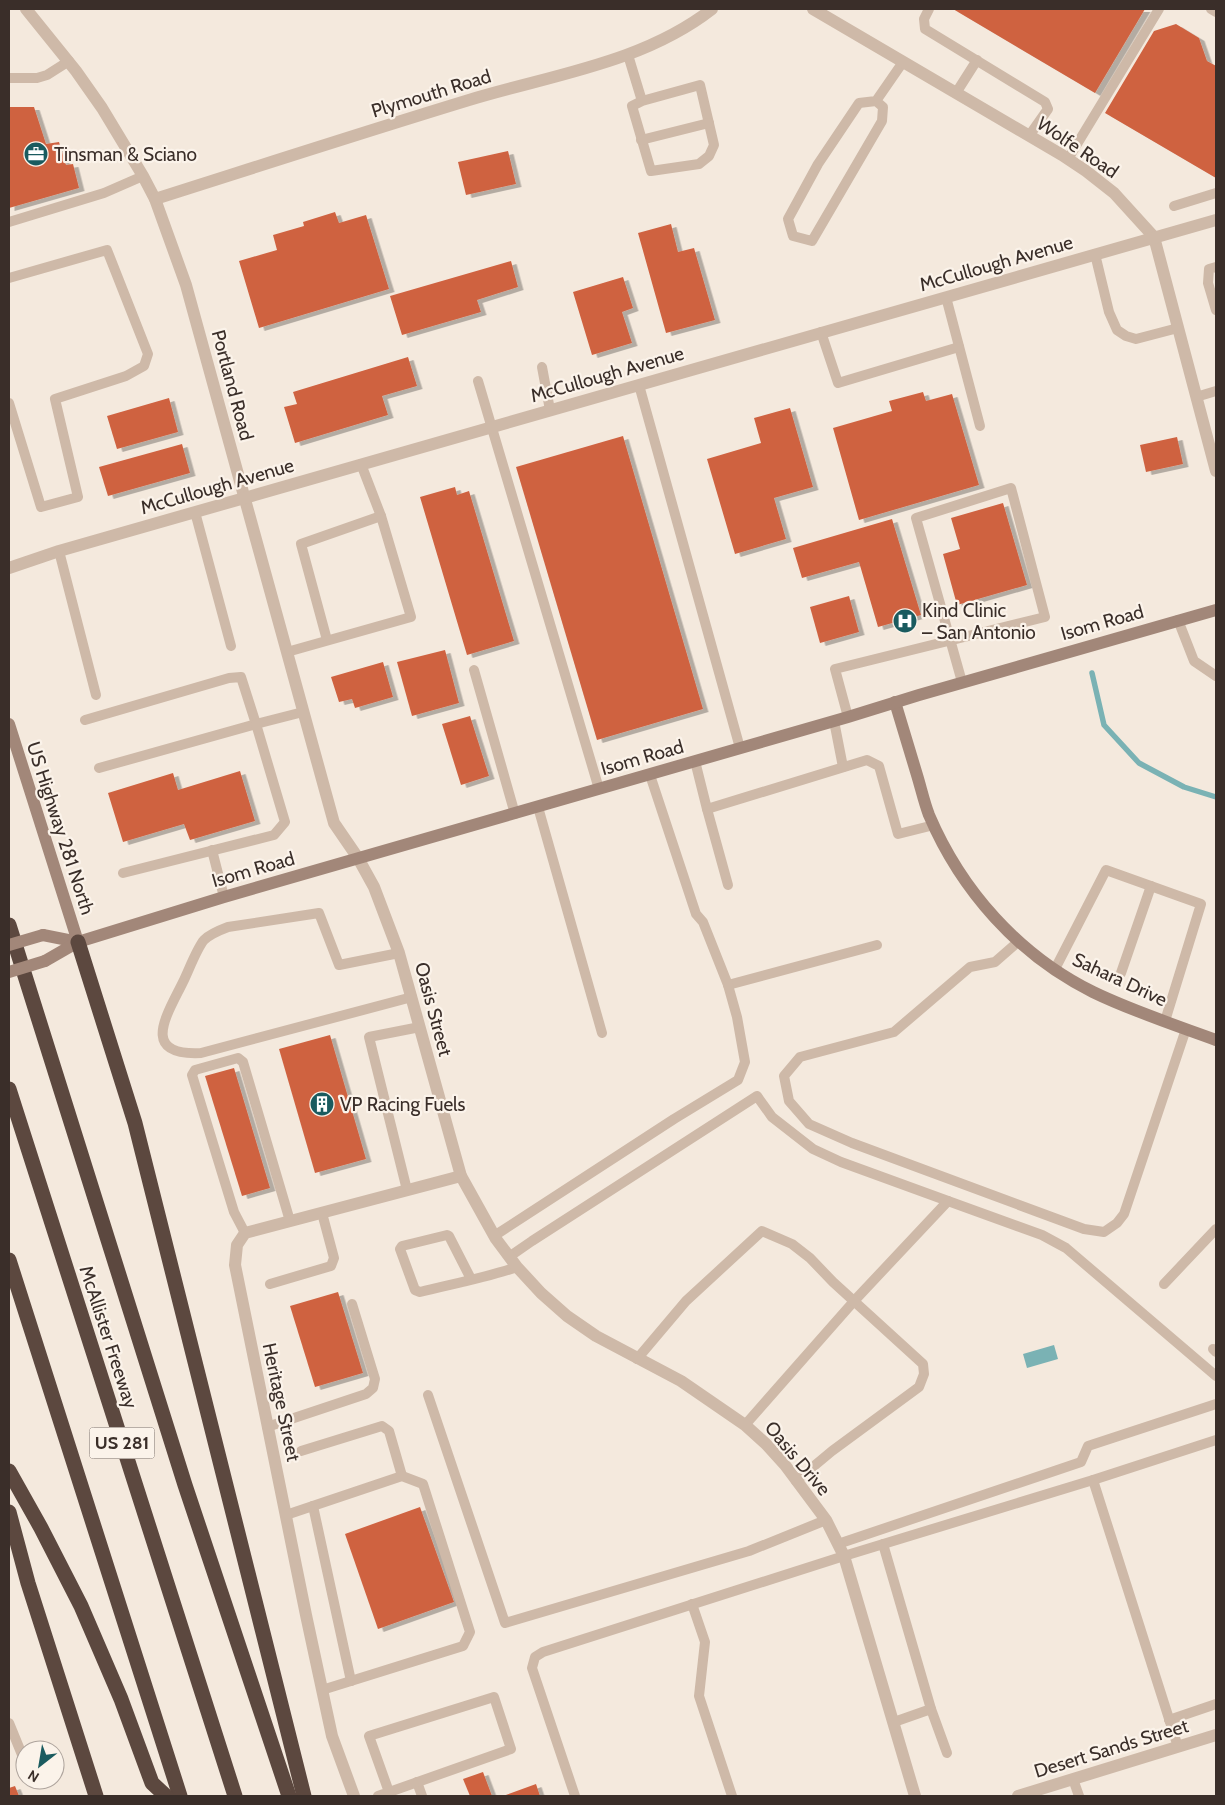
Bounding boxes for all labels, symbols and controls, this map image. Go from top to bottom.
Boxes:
street label: Plymouth Road [369,64,494,123]
street label: Wolfe Road [1033,112,1123,183]
office icon: Tinsman & Sciano [23,141,49,167]
place label: Tinsman & Sciano [54,143,197,166]
street label: McCullough Avenue [917,231,1076,296]
street label: Portland Road [207,327,258,443]
street label: McCullough Avenue [528,342,687,407]
street label: McCullough Avenue [138,454,297,519]
place label: Kind Clinic – San Antonio [922,599,1036,644]
street label: Isom Road [1058,600,1146,645]
hospital icon: Kind Clinic – San Antonio [892,608,918,634]
street label: Isom Road [598,735,686,780]
street label: US Highway 281 North [22,739,99,918]
street label: Isom Road [209,847,297,892]
street label: Sahara Drive [1069,948,1171,1011]
street label: Oasis Street [410,960,457,1059]
building icon: VP Racing Fuels [309,1091,335,1117]
place label: VP Racing Fuels [340,1093,466,1116]
street label: McAllister Freeway [75,1263,143,1412]
street label: Heritage Street [258,1341,305,1464]
street label: Oasis Drive [760,1416,836,1500]
road number: US 281 [90,1428,154,1459]
street label: Desert Sands Street [1031,1714,1192,1783]
north arrow [15,1740,65,1790]
text: N [24,1766,42,1786]

